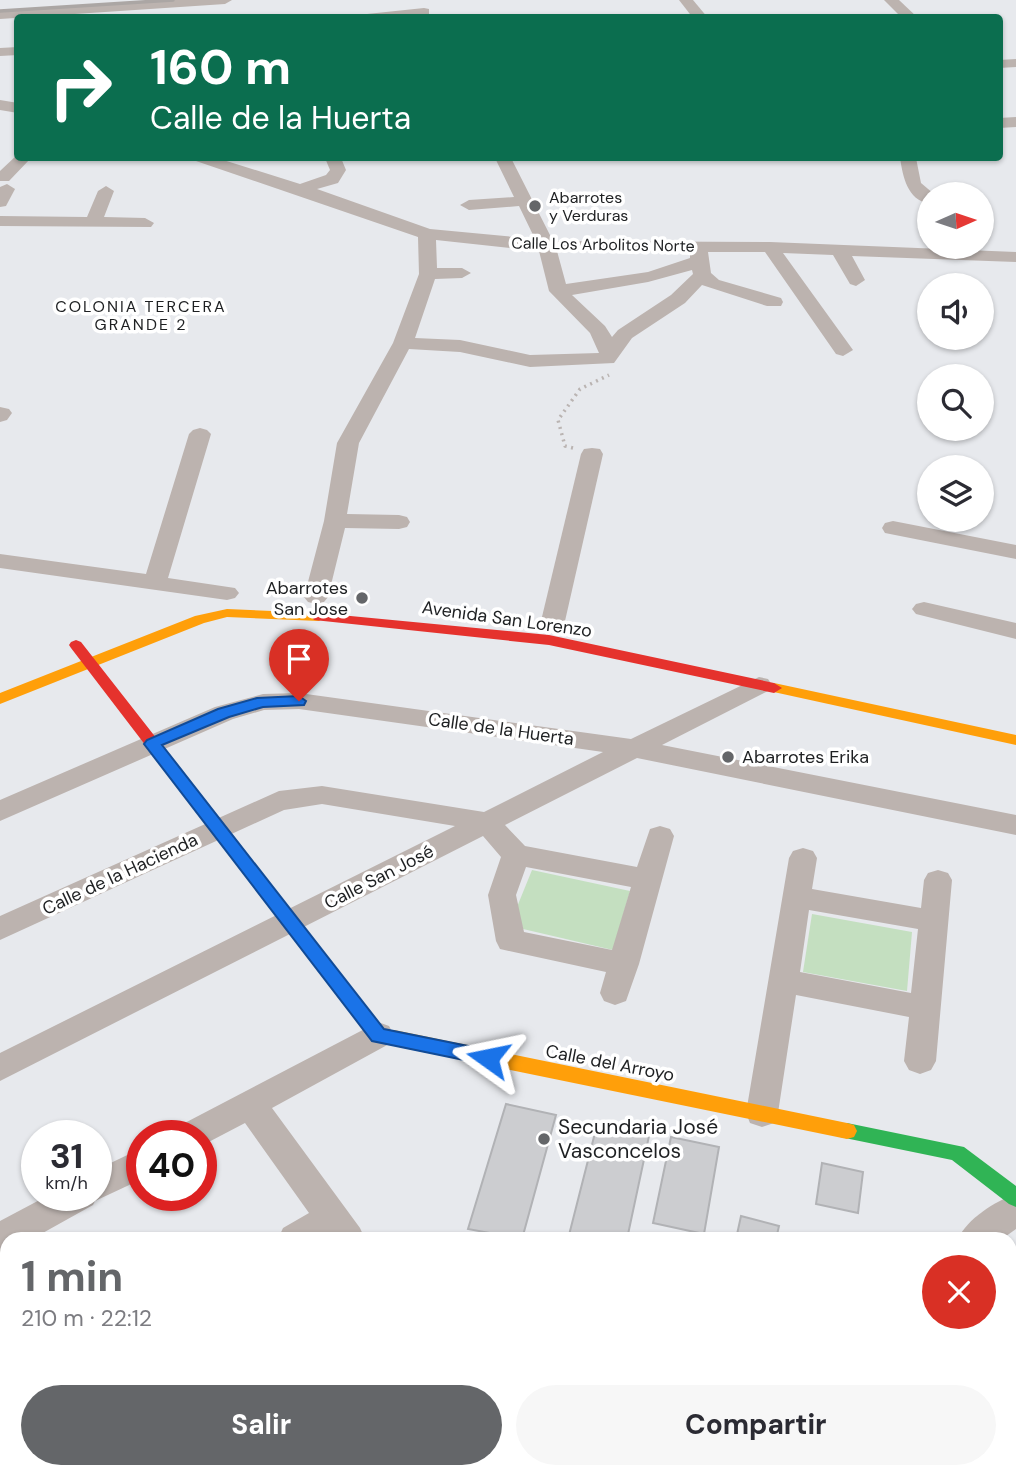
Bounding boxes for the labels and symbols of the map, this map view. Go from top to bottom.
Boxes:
north arrow [917,182,994,259]
place label: Abarrotes y Verduras [549,187,628,226]
marker: Abarrotes y Verduras [527,198,543,214]
street label: Calle Los Arbolitos Norte [511,232,695,257]
district label: COLONIA TERCERA GRANDE 2 [55,296,227,335]
place label: Abarrotes San Jose [266,576,348,621]
marker: Abarrotes San Jose [354,590,370,606]
street label: Avenida San Lorenzo [420,595,594,643]
pin [269,629,329,701]
street label: Calle de la Huerta [427,707,575,751]
place label: Abarrotes Erika [742,745,869,769]
marker: Abarrotes Erika [720,749,736,765]
street label: Calle de la Hacienda [38,827,202,921]
street label: Calle San José [320,839,438,915]
position arrow [451,1021,525,1095]
street label: Calle del Arroyo [544,1039,676,1087]
place label: Secundaria José Vasconcelos [558,1113,718,1165]
speed limit sign: 40 [126,1120,217,1211]
marker: Secundaria José Vasconcelos [536,1131,552,1147]

